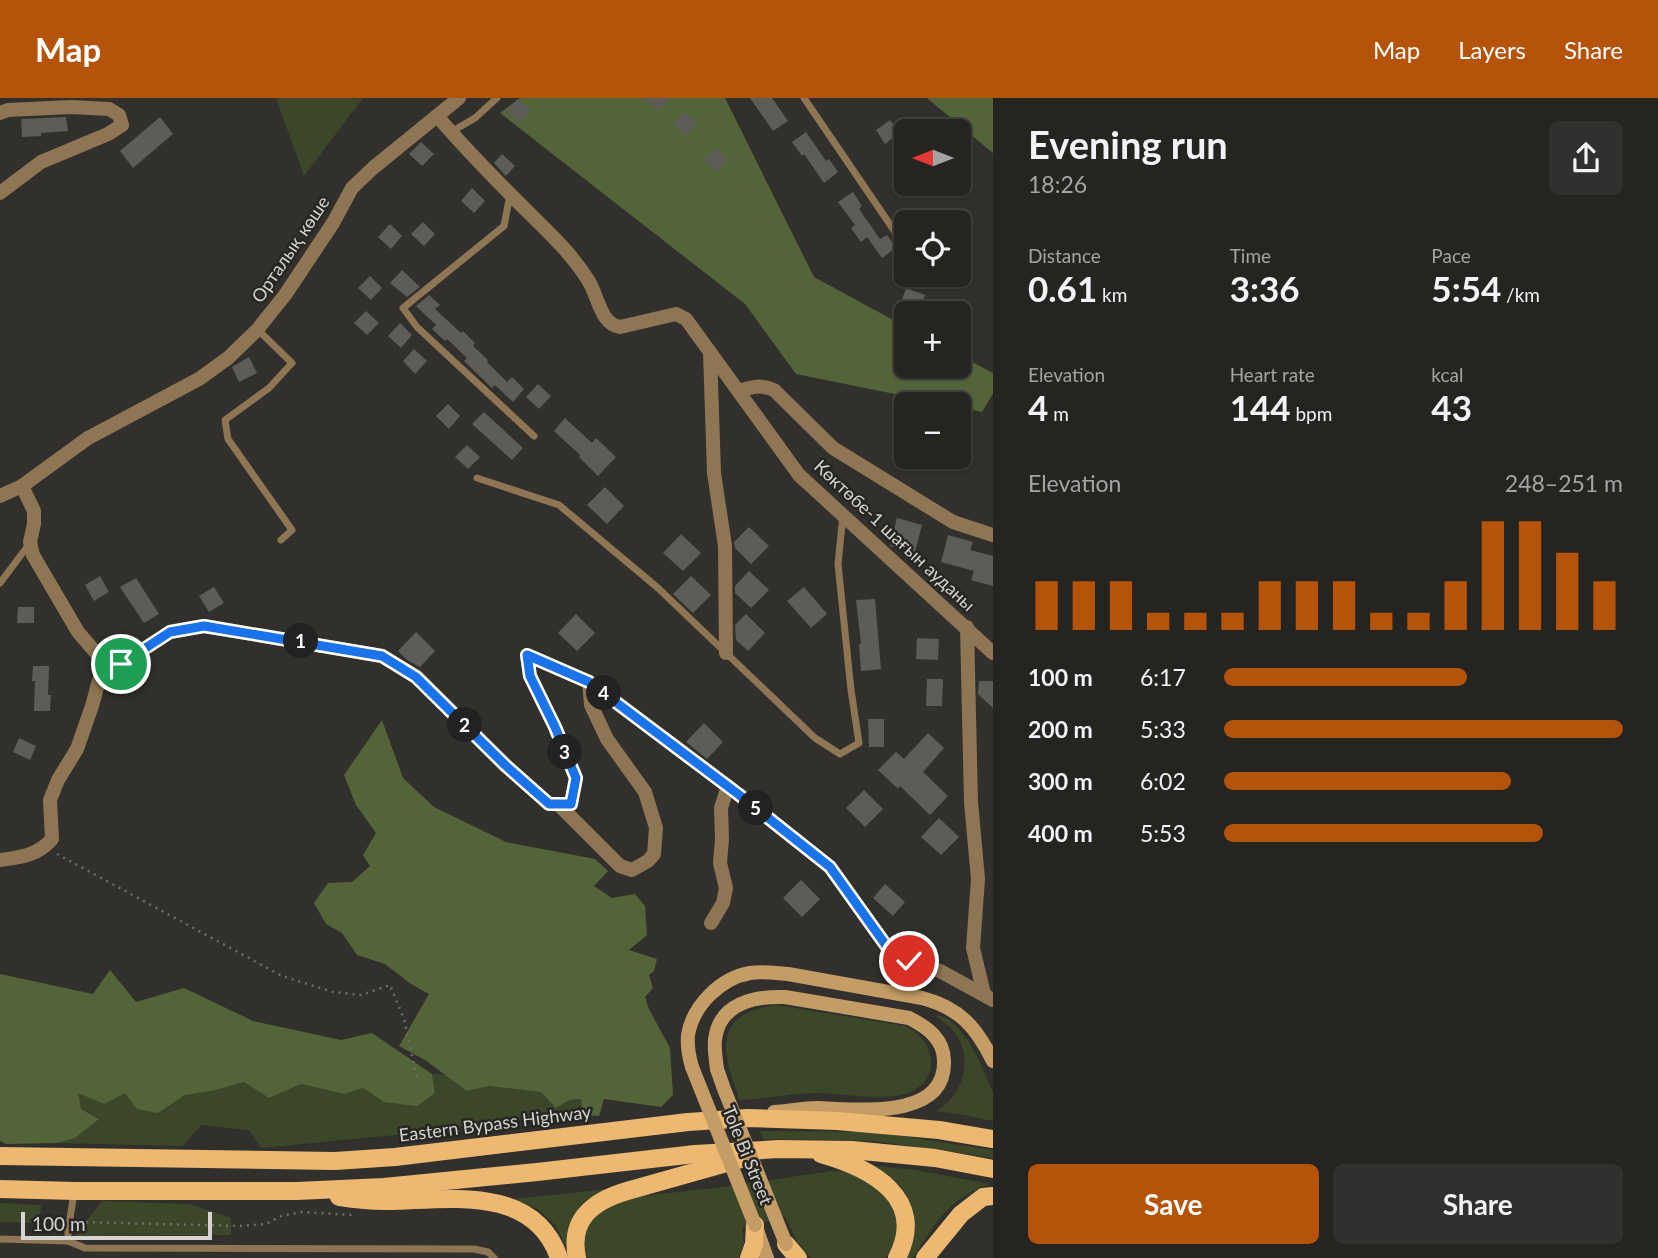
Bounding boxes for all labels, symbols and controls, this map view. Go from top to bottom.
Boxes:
text: Map [35,29,101,69]
text: Map [1373,35,1420,64]
text: Layers [1458,35,1526,64]
text: Share [1564,35,1623,64]
north arrow [894,119,971,196]
map controls [894,119,971,469]
text: Evening run [1028,121,1228,167]
button: share [1549,121,1623,195]
text: 18:26 [1028,170,1087,198]
street label: Орталық көше [246,192,334,306]
button: locate [894,210,971,287]
text: Distance [1028,244,1101,267]
text: Time [1230,244,1271,267]
text: Pace [1431,244,1471,267]
text: 0.61 [1028,267,1097,309]
text: 3:36 [1230,267,1300,309]
text: 5:54 [1431,267,1501,309]
text: km [1097,283,1127,306]
text: /km [1501,283,1540,306]
button: + [894,301,971,378]
text: Elevation [1028,363,1105,386]
text: Heart rate [1230,363,1315,386]
text: kcal [1431,363,1463,386]
text: 4 [1028,386,1048,428]
text: 144 [1230,386,1291,428]
text: 43 [1431,386,1472,428]
button: − [894,392,971,469]
text: m [1048,402,1069,425]
text: bpm [1291,402,1332,425]
street label: Көктөбе-1 шағын ауданы [810,455,980,615]
text: Elevation [1028,469,1121,497]
text: 248–251 m [1505,469,1623,497]
pin: 1 [284,624,318,658]
text: 1 [295,629,306,652]
pin [91,634,151,694]
icon: arrive [102,645,140,683]
text: 100 m [1028,663,1093,691]
text: 6:17 [1140,663,1186,691]
pin: 4 [586,676,622,710]
text: 4 [598,681,609,704]
pin: 2 [448,708,482,742]
text: 2 [459,713,470,736]
text: 200 m [1028,715,1093,743]
text: 5:33 [1140,715,1186,743]
pin: 3 [548,734,582,770]
text: 3 [559,740,570,763]
text: 300 m [1028,767,1093,795]
text: 6:02 [1140,767,1186,795]
pin: 5 [738,790,774,826]
text: 5 [750,796,761,819]
text: 400 m [1028,819,1093,847]
text: 5:53 [1140,819,1186,847]
pin [879,931,939,991]
icon: check [890,942,928,980]
street label: Eastern Bypass Highway [398,1100,593,1146]
street label: Tole Bi Street [718,1102,778,1208]
button: Save [1028,1164,1319,1244]
button: Share [1333,1164,1623,1244]
scale bar [21,1209,212,1241]
text: 100 m [32,1212,86,1235]

